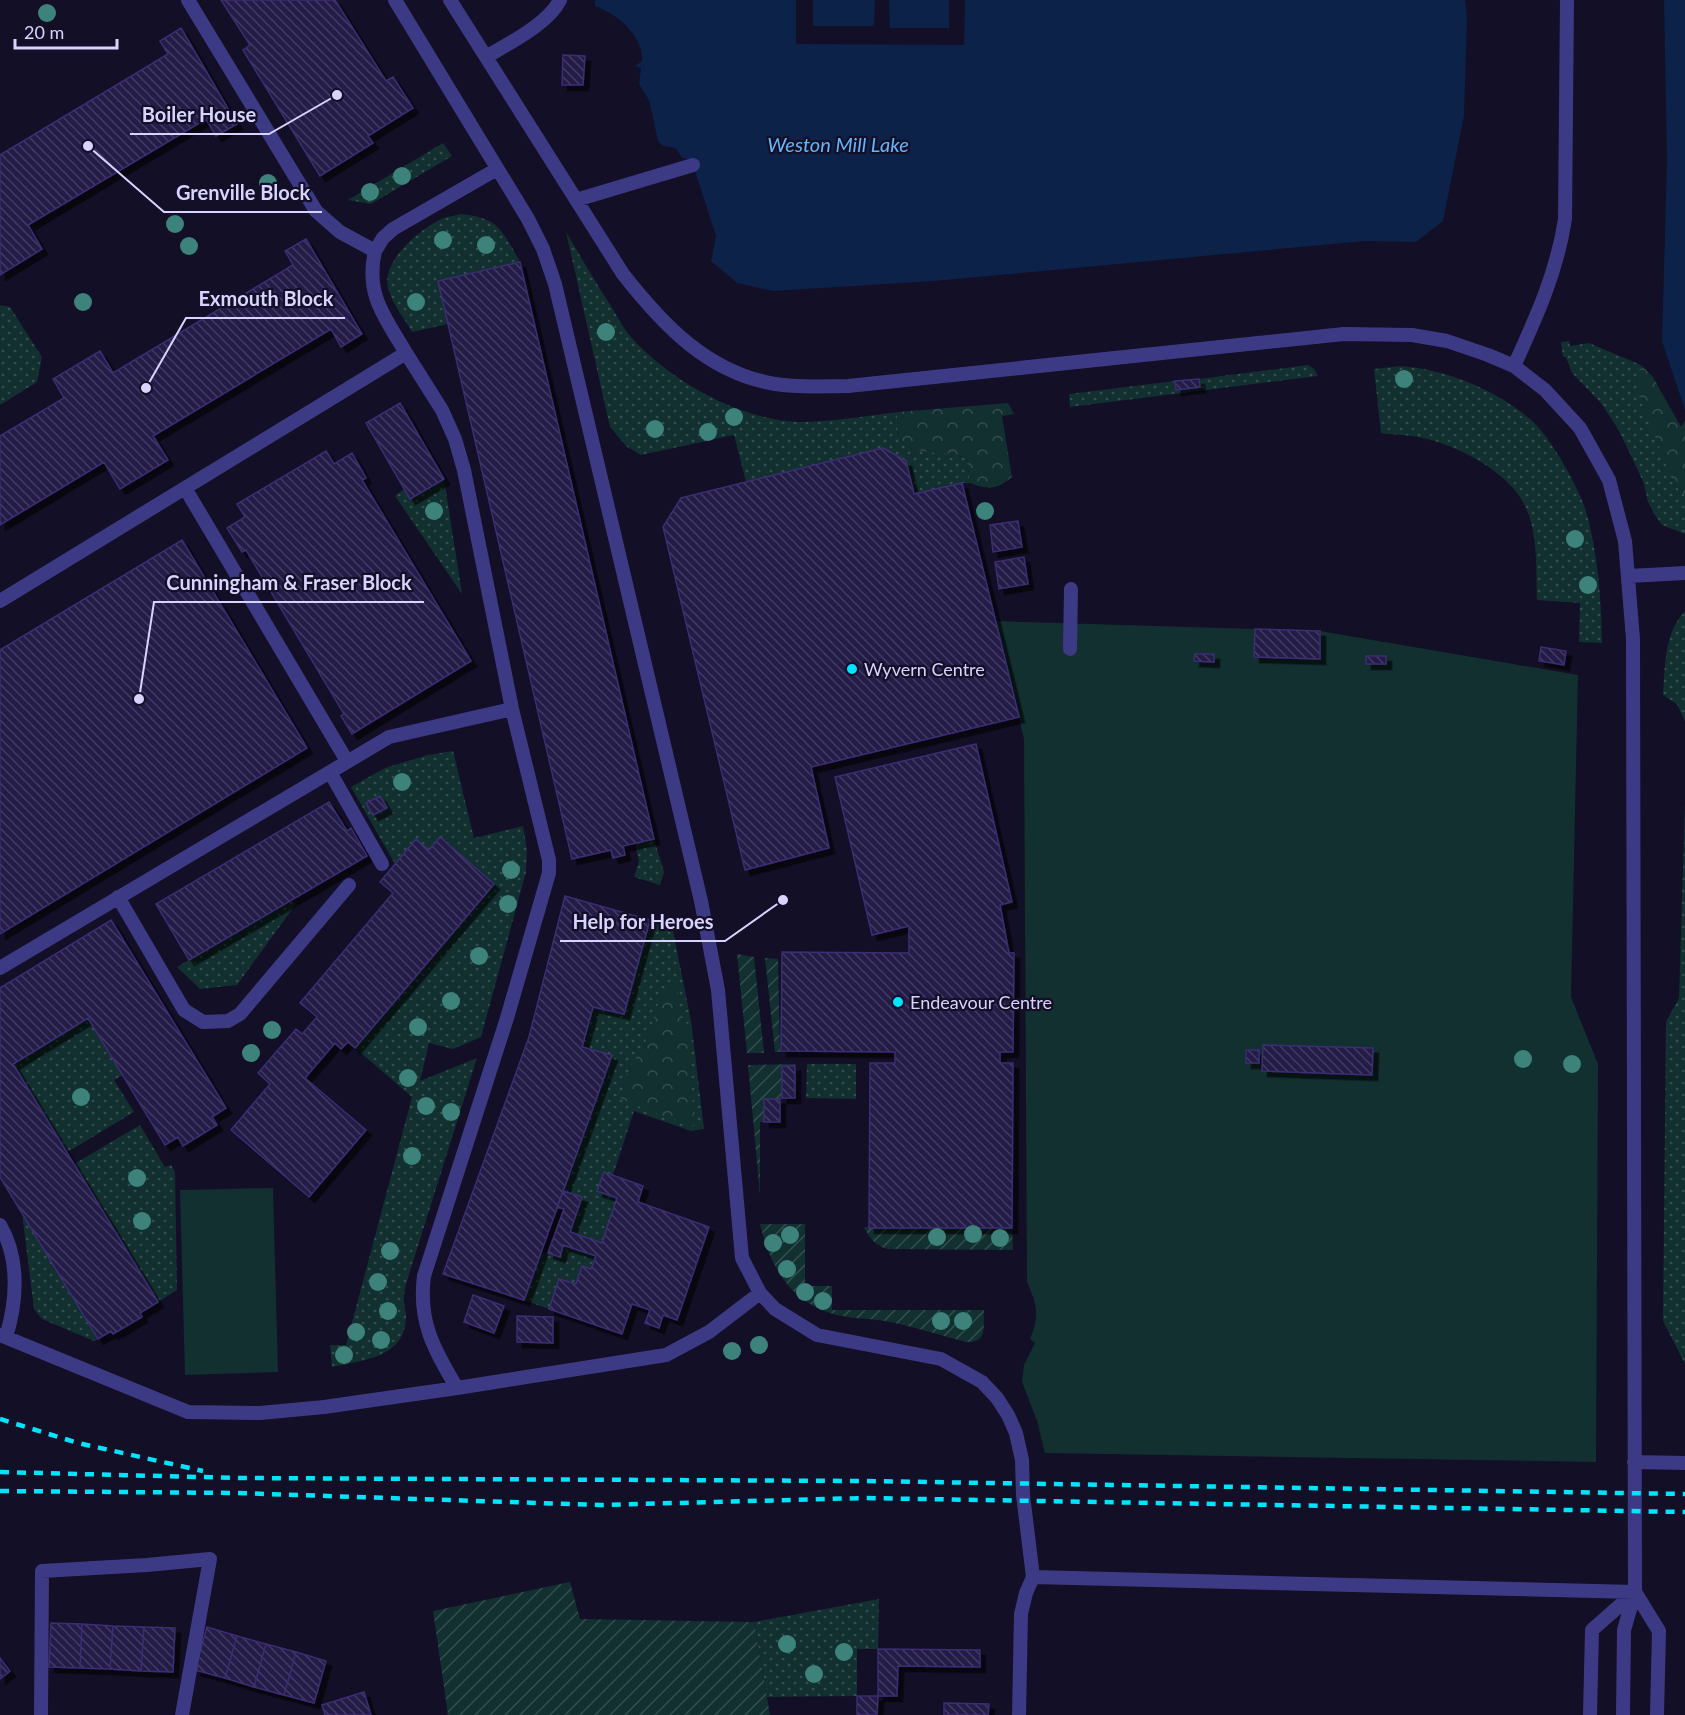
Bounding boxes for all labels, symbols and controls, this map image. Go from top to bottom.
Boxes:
scale bar [15,12,117,50]
text: 20 m [24,21,64,43]
callout: Boiler House [130,96,269,134]
text: Boiler House [142,102,257,126]
water label: Weston Mill Lake [767,132,909,156]
callout: Grenville Block [164,174,322,212]
text: Grenville Block [176,180,310,204]
callout: Exmouth Block [186,280,345,318]
text: Exmouth Block [199,286,334,310]
callout: Cunningham & Fraser Block [154,564,424,602]
text: Cunningham & Fraser Block [166,570,412,594]
place label: Wyvern Centre [864,658,985,680]
marker: Wyvern Centre [845,662,859,676]
callout: Help for Heroes [560,903,725,941]
text: Help for Heroes [572,909,714,933]
place label: Endeavour Centre [910,991,1052,1013]
marker: Endeavour Centre [891,995,905,1009]

